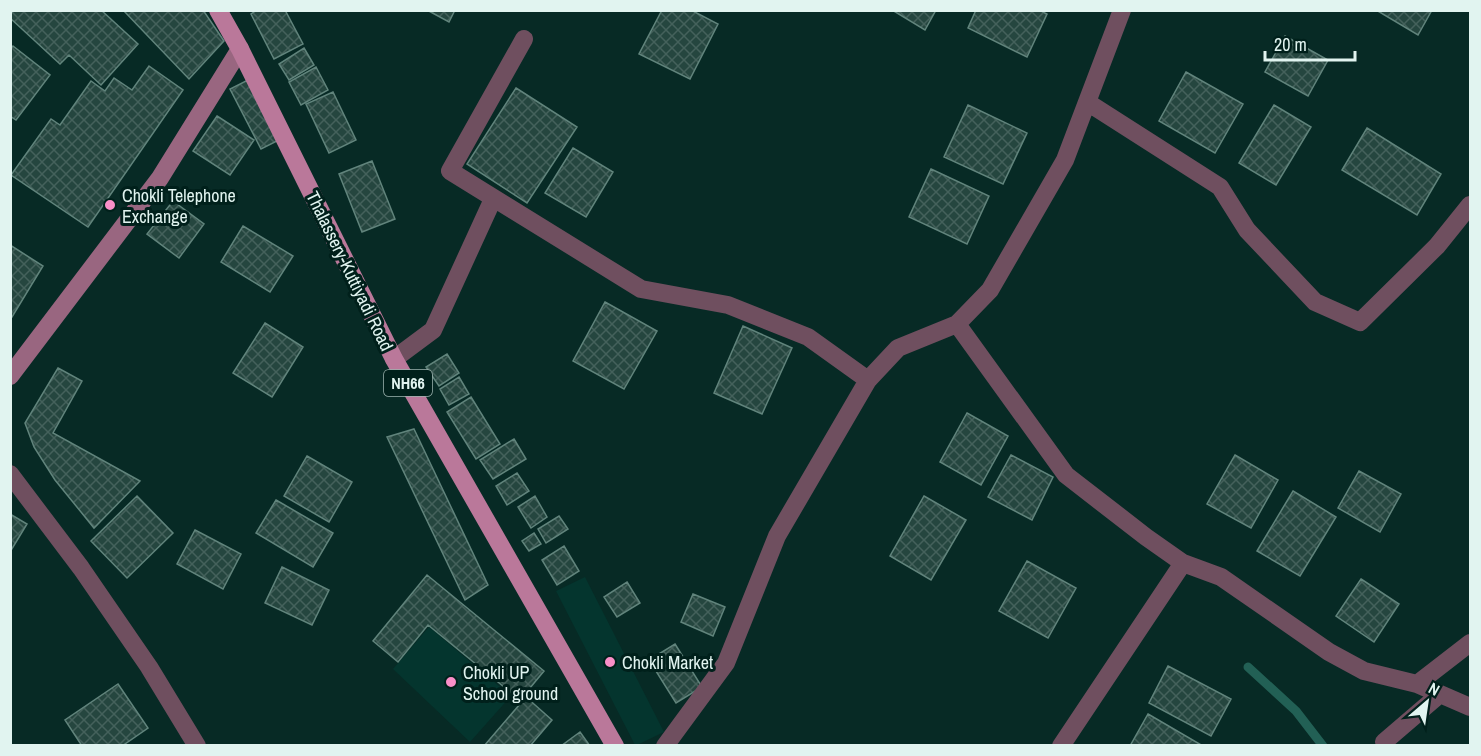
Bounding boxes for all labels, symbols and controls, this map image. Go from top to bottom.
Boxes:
scale bar [1265,24,1355,62]
text: 20 m [1274,32,1307,57]
place label: Chokli Telephone Exchange [122,183,236,229]
street label: Thalassery-Kuttiyadi Road [300,187,400,355]
marker: Chokli Telephone Exchange [103,198,117,212]
road number: NH66 [384,370,432,396]
place label: Chokli Market [622,650,713,675]
marker: Chokli Market [603,655,617,669]
place label: Chokli UP School ground [463,660,558,706]
north arrow [1397,672,1457,732]
marker: Chokli UP School ground [444,675,458,689]
text: N [1425,677,1444,701]

